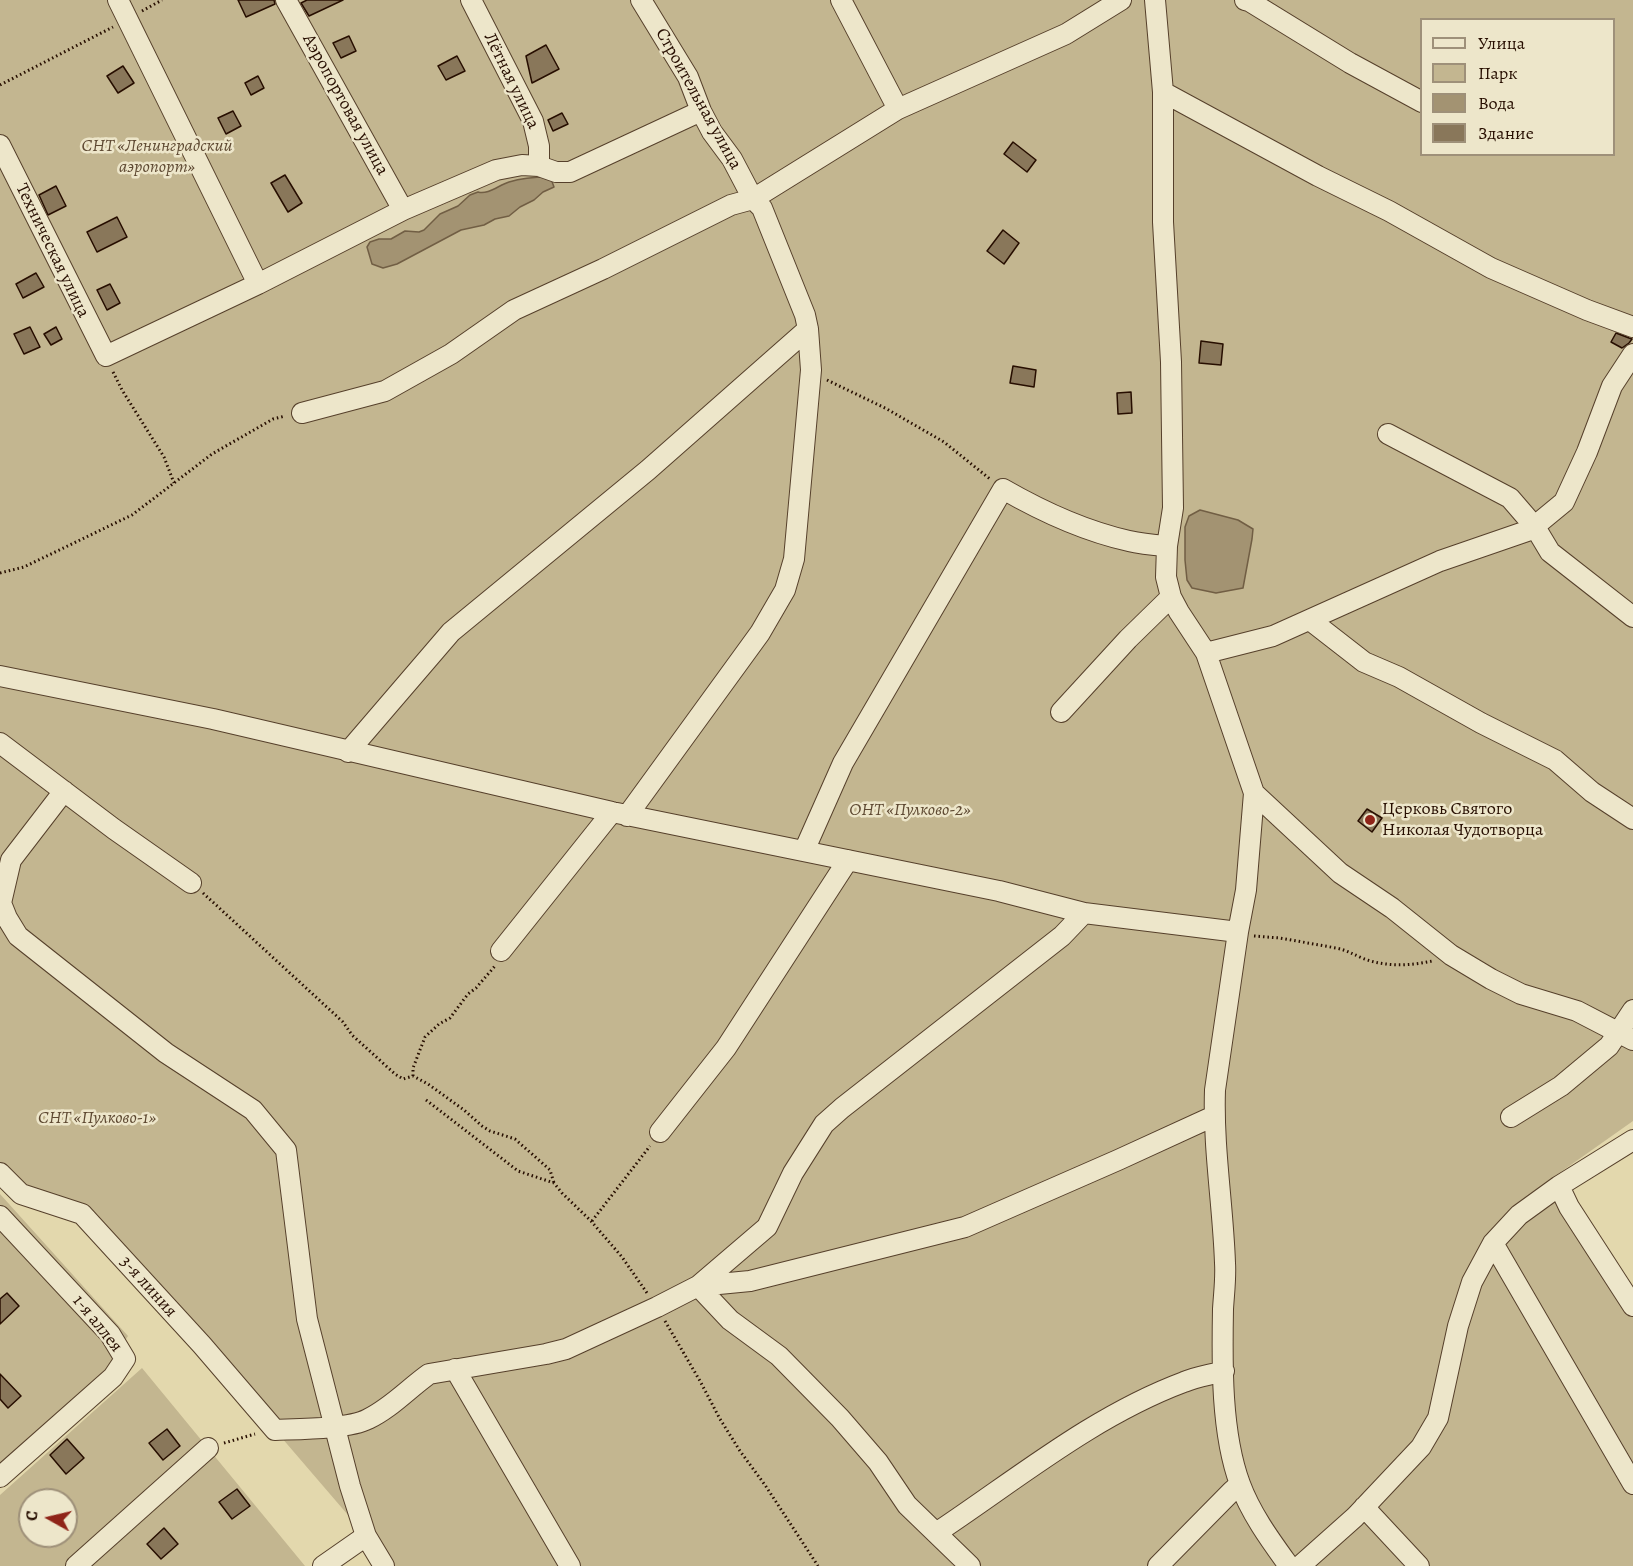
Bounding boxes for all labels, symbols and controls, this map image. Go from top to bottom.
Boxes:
legend [1420,18,1615,156]
street label: Строительная улица [650,25,746,173]
street label: Лётная улица [478,29,544,133]
street label: Аэропортовая улица [297,31,393,179]
text: Улица [1478,31,1525,55]
text: Парк [1478,61,1518,85]
text: Вода [1478,91,1515,115]
text: Здание [1478,121,1534,145]
park label: СНТ «Ленинградский аэропорт» [81,136,233,178]
street label: Техническая улица [10,180,94,322]
place label: Церковь Святого Николая Чудотворца [1382,799,1543,842]
park label: ОНТ «Пулково-2» [849,800,971,822]
marker: Церковь Святого Николая Чудотворца [1363,813,1377,827]
park label: СНТ «Пулково-1» [38,1108,156,1130]
street label: 3-я линия [115,1252,181,1322]
street label: 1-я аллея [67,1291,127,1357]
north arrow [18,1488,78,1548]
text: С [21,1509,44,1522]

